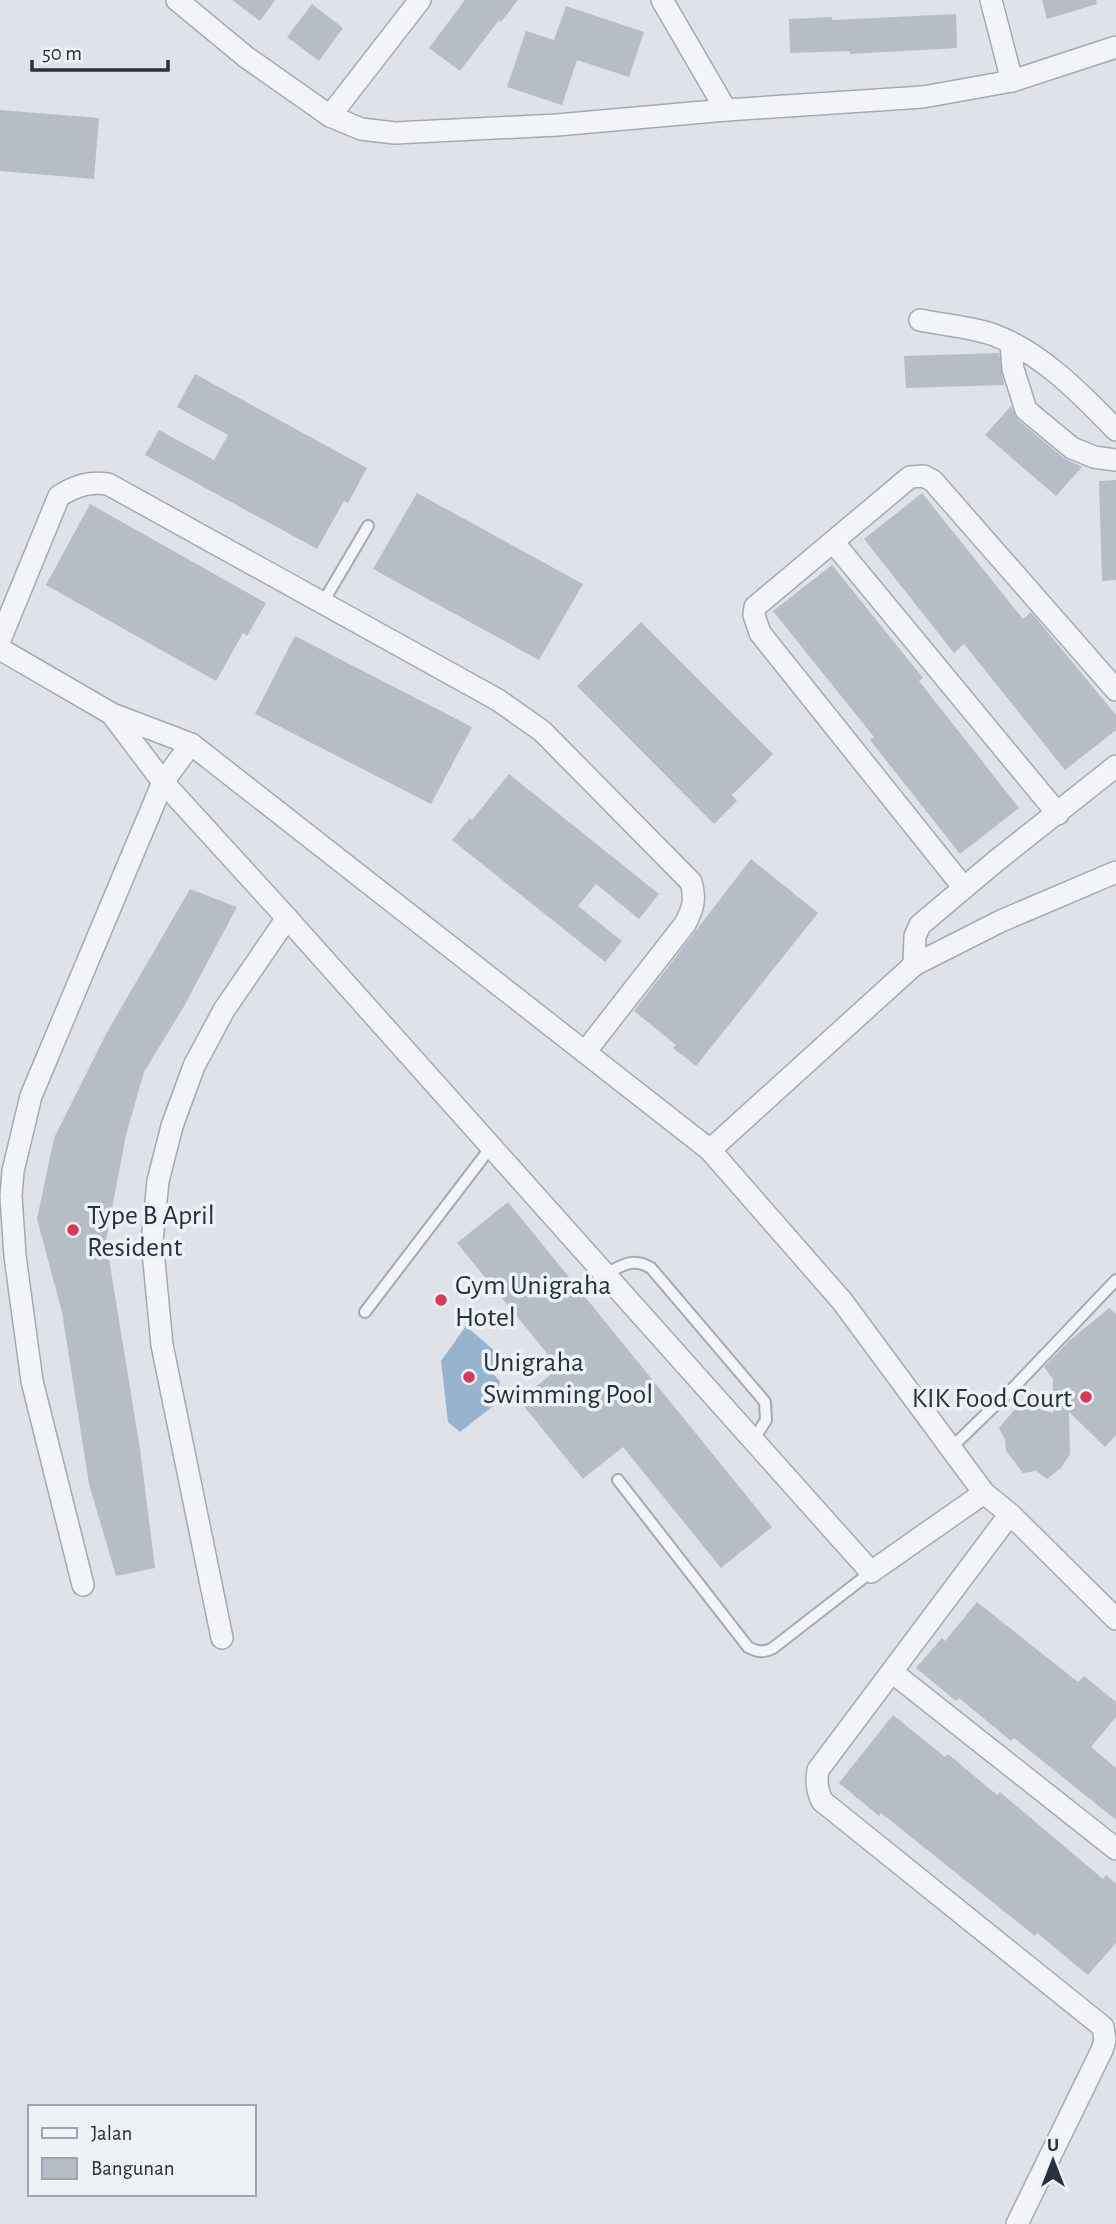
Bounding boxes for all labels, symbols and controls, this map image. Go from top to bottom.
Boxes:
scale bar [32,28,168,72]
text: 50 m [42,43,82,64]
place label: Type B April Resident [87,1202,215,1262]
marker: Type B April Resident [65,1222,81,1238]
place label: Gym Unigraha Hotel [455,1272,611,1332]
marker: Gym Unigraha Hotel [433,1292,449,1308]
place label: Unigraha Swimming Pool [483,1349,653,1409]
marker: Unigraha Swimming Pool [461,1369,477,1385]
place label: KIK Food Court [912,1385,1072,1413]
marker: KIK Food Court [1078,1389,1094,1405]
legend [28,2105,256,2196]
text: Jalan [91,2123,132,2144]
north arrow [1018,2126,1088,2196]
text: U [1047,2136,1059,2155]
text: Bangunan [91,2158,175,2179]

